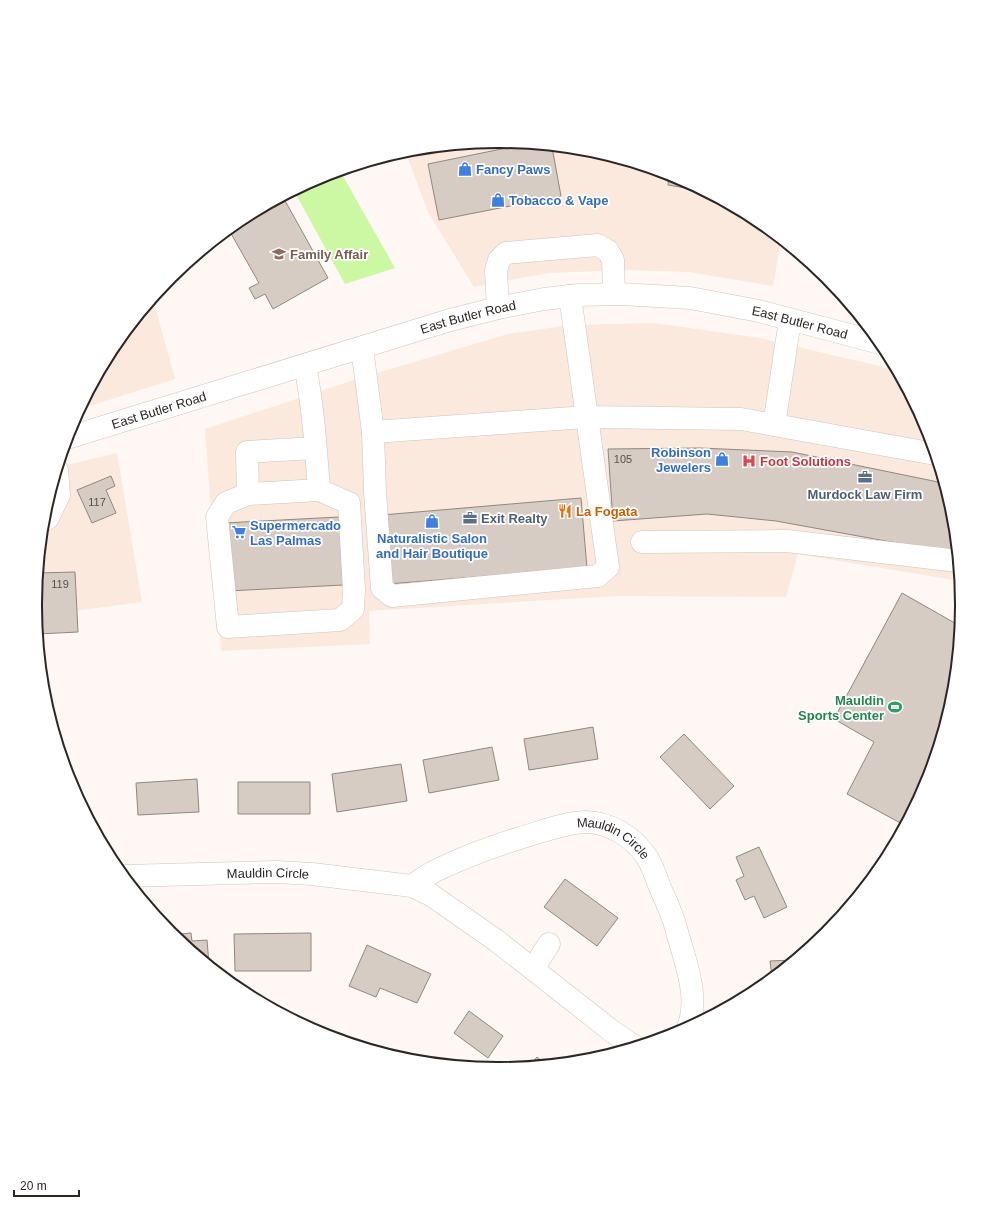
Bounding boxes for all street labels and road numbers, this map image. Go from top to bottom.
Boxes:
street label: East Butler Road [418,298,517,337]
street label: East Butler Road [751,303,849,342]
street label: East Butler Road [110,389,208,432]
street label: Mauldin Circle [576,815,653,862]
street label: Mauldin Circle [227,865,310,882]

